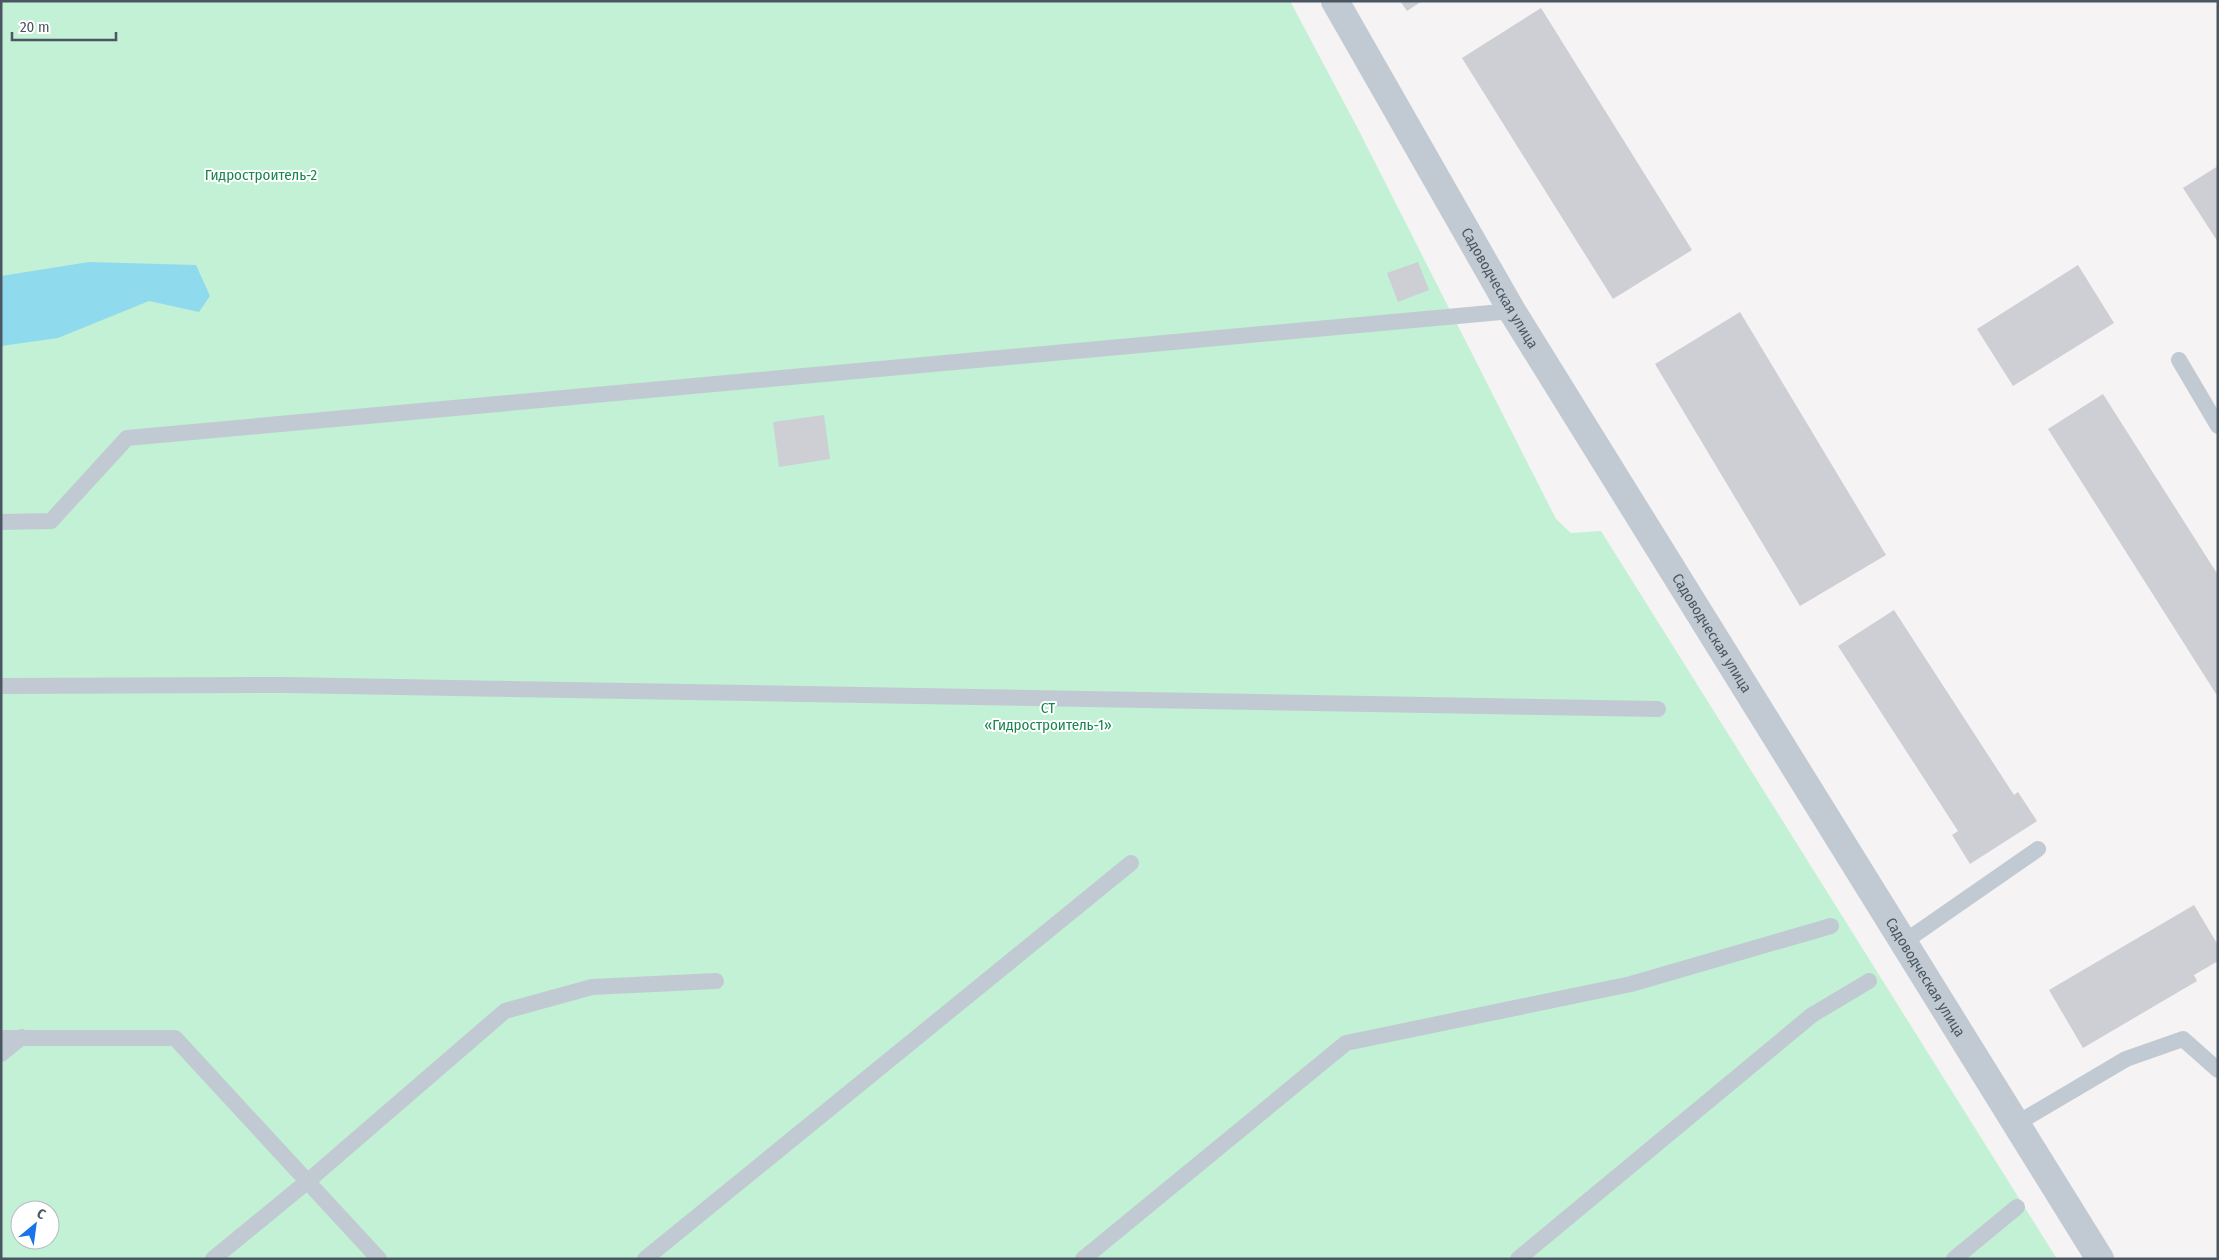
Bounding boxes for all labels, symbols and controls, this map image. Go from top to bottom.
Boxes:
scale bar [12,10,116,42]
text: 20 m [20,18,50,36]
park label: Гидростроитель-2 [205,166,318,184]
street label: Садоводческая улица [1457,225,1542,352]
street label: Садоводческая улица [1668,570,1756,696]
park label: СТ «Гидростроитель-1» [984,699,1112,734]
street label: Садоводческая улица [1882,914,1969,1040]
north arrow [10,1200,60,1250]
text: С [34,1205,49,1224]

